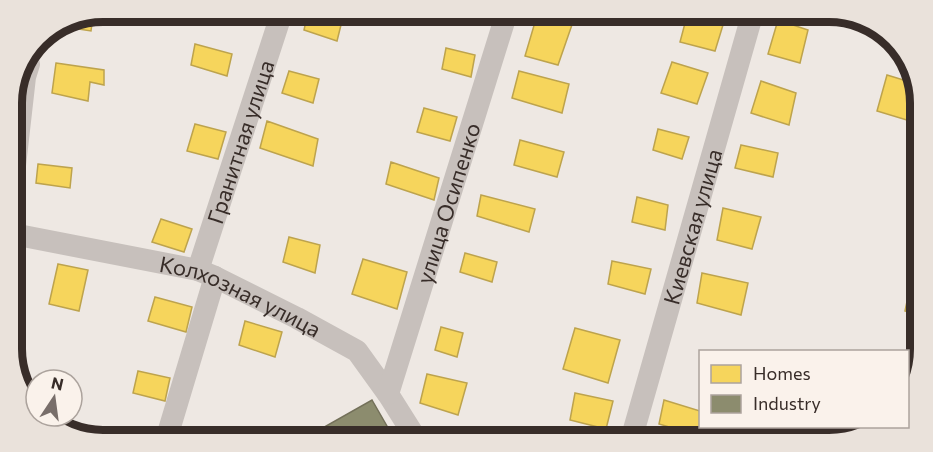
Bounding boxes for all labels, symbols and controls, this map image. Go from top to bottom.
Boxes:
street label: Гранитная улица [201,56,279,227]
street label: улица Осипенко [410,119,485,287]
street label: Киевская улица [657,145,727,308]
street label: Колхозная улица [157,249,326,342]
legend [699,350,909,428]
text: Homes [753,362,811,384]
north arrow [24,368,84,428]
text: N [50,372,65,394]
text: Industry [753,392,821,414]

